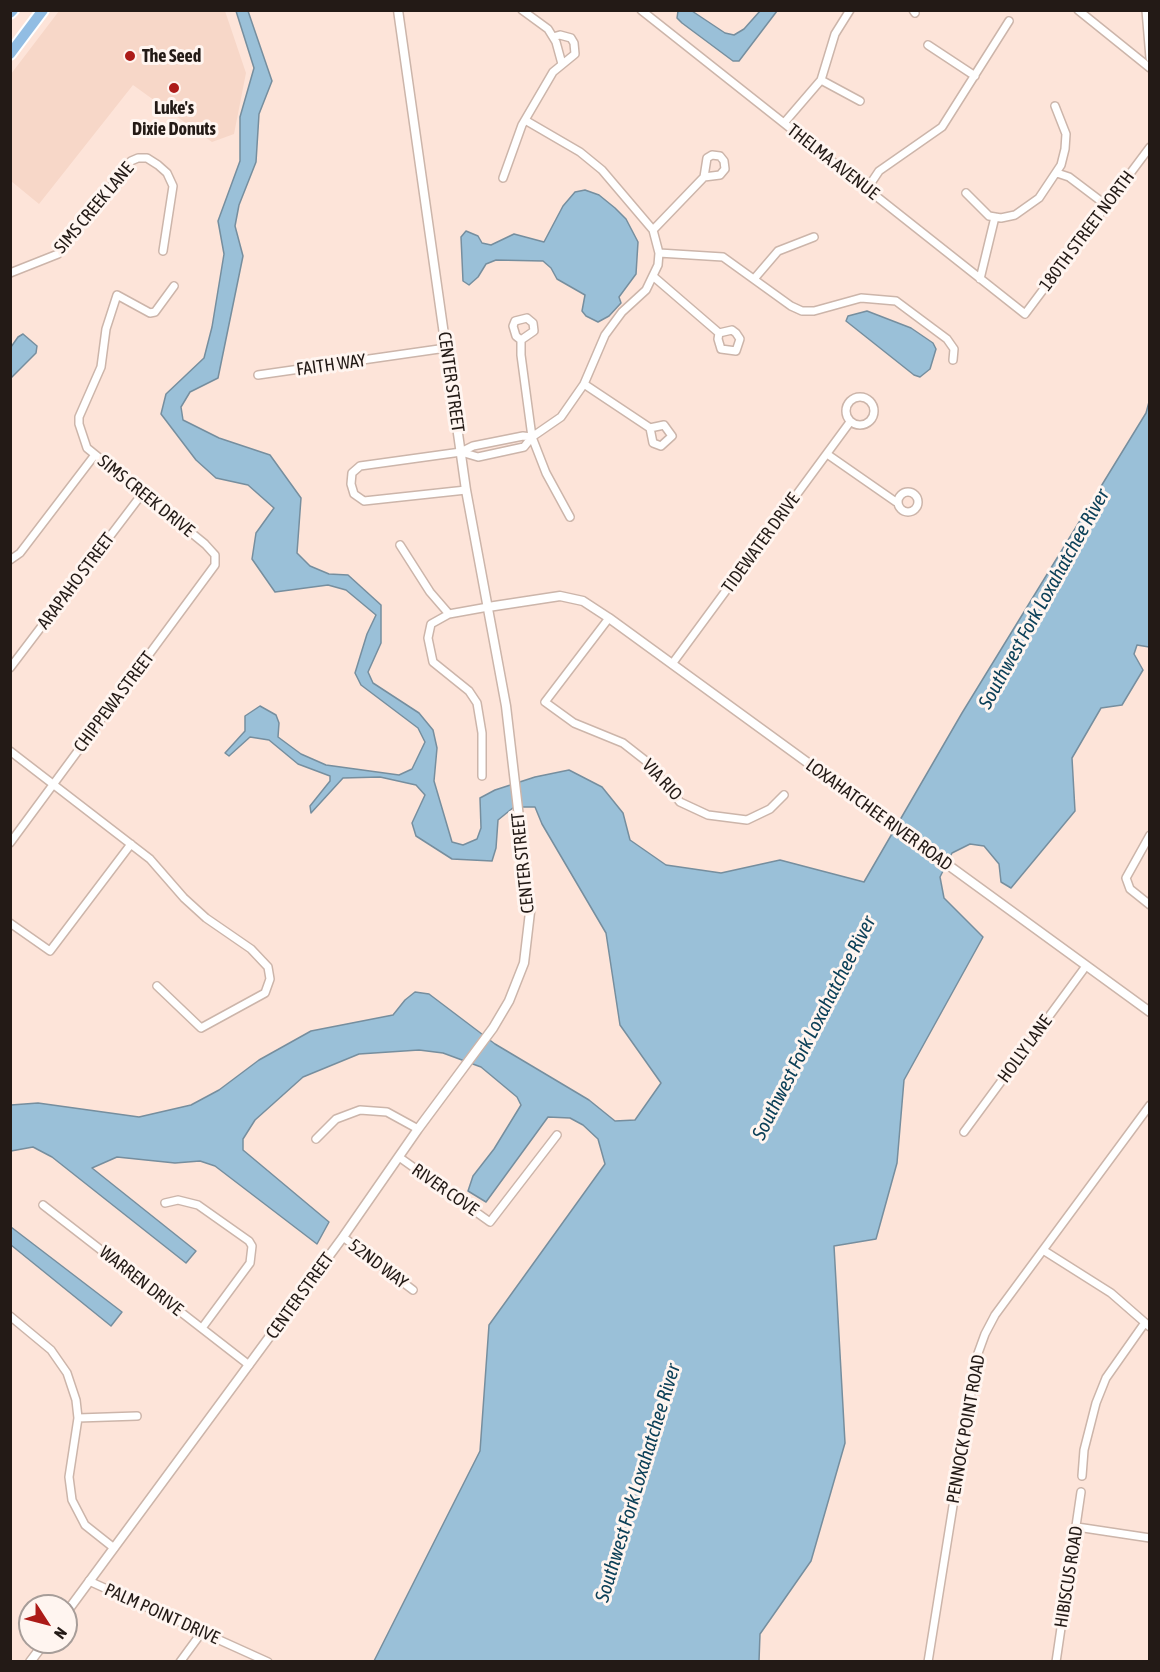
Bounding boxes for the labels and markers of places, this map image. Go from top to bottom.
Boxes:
place label: The Seed [142,45,201,67]
marker: The Seed [123,49,137,63]
marker: Luke's Dixie Donuts [167,81,181,95]
place label: Luke's Dixie Donuts [132,97,216,140]

